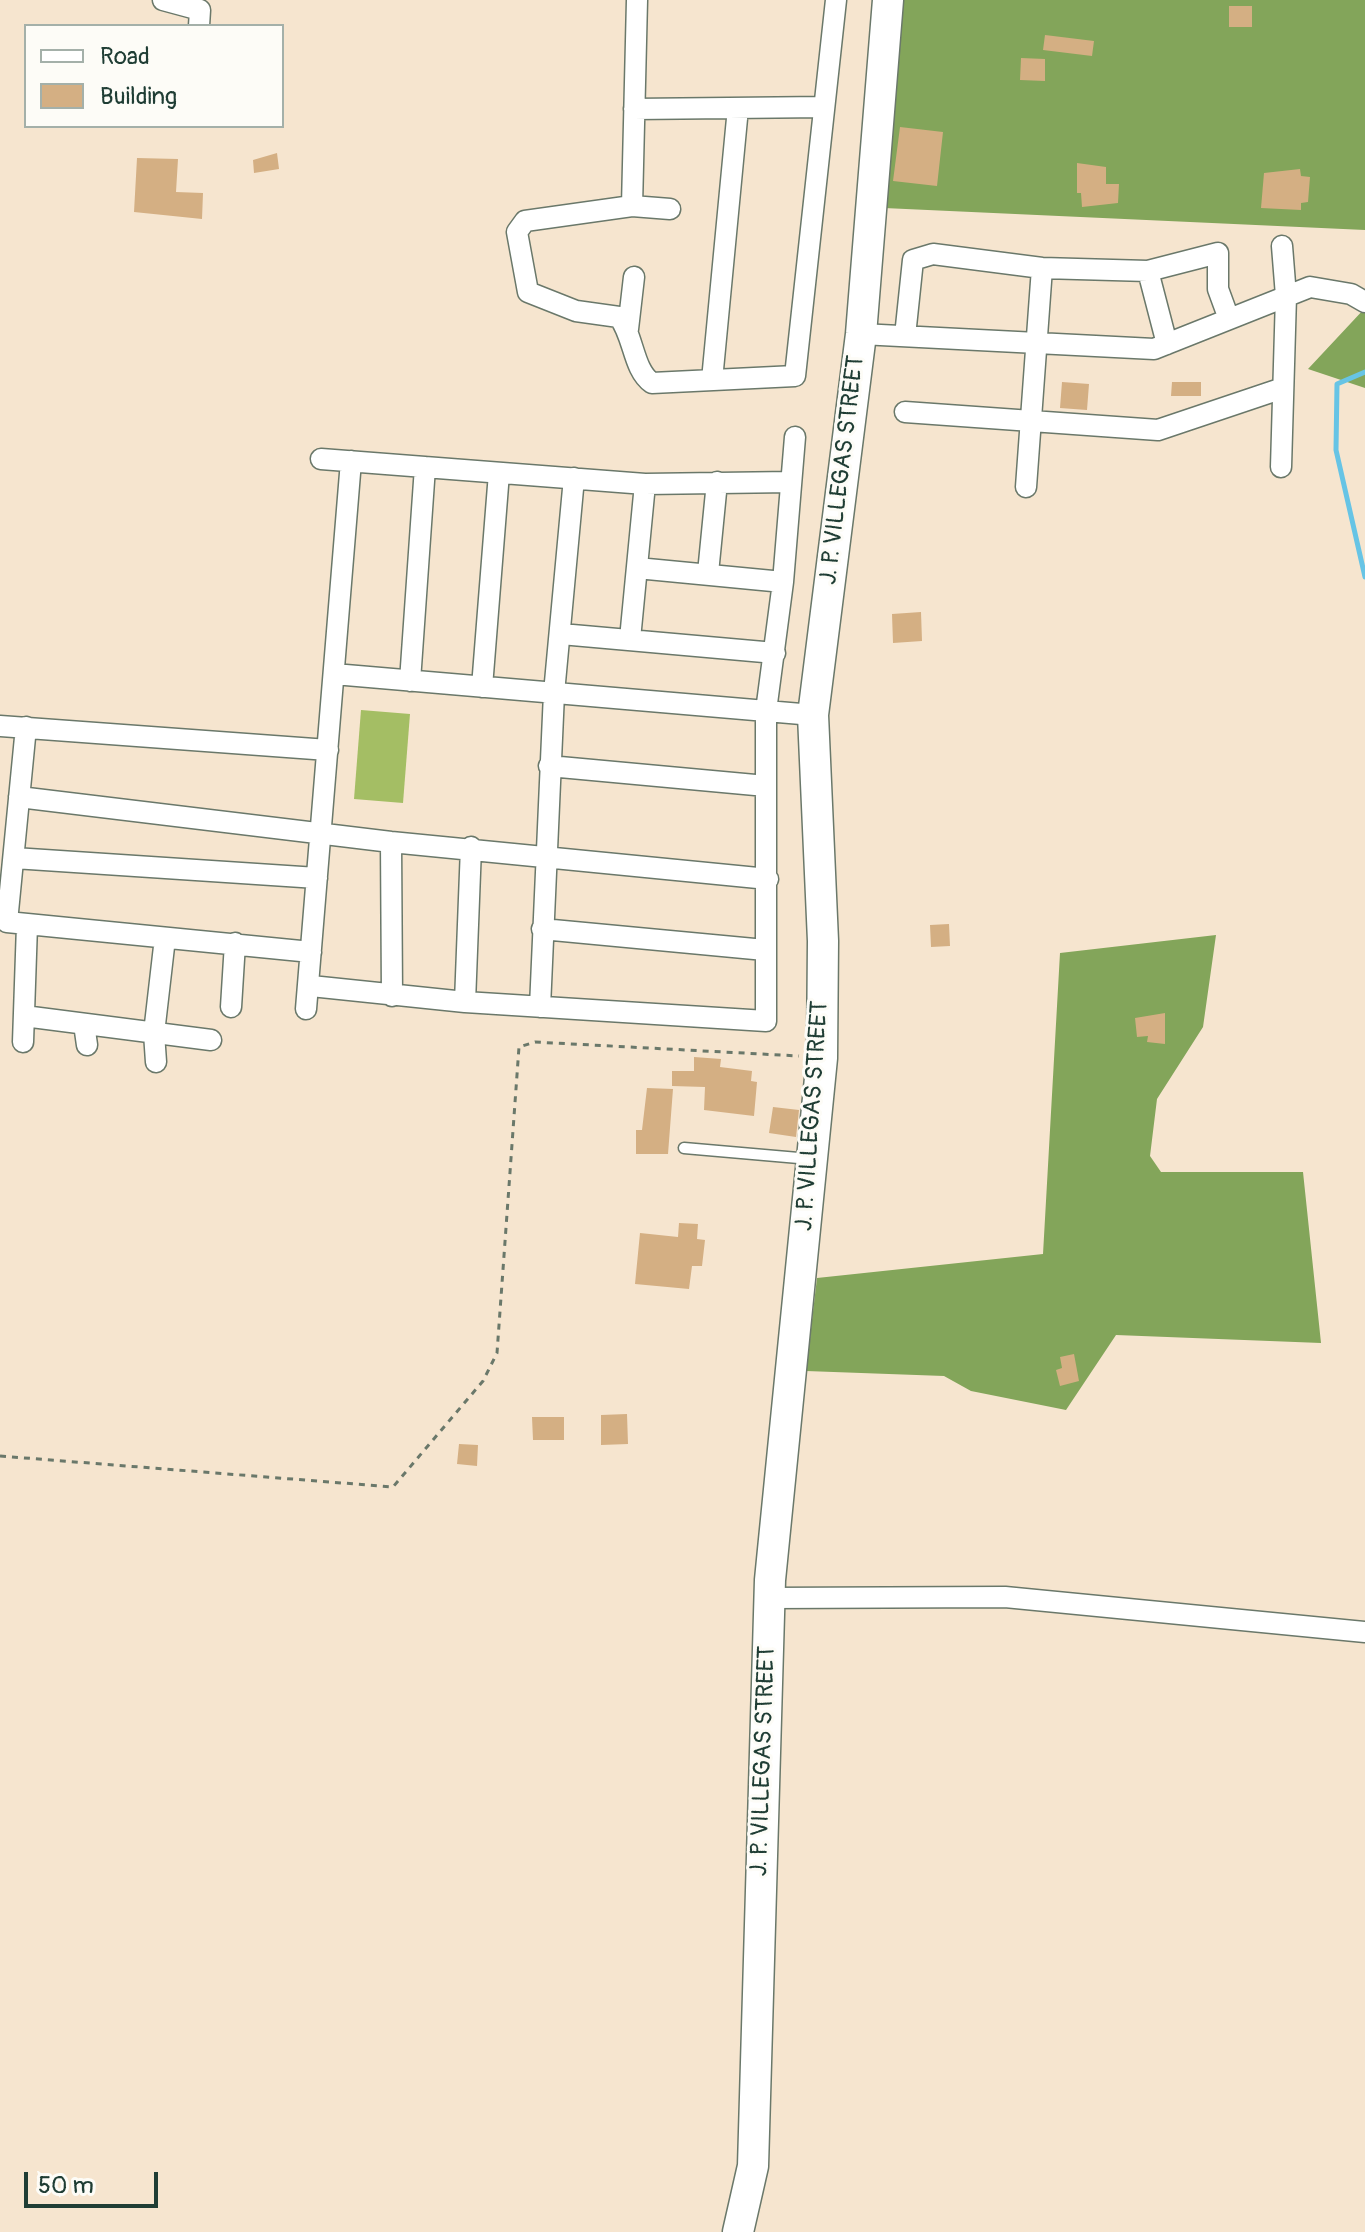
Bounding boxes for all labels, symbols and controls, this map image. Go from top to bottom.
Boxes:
legend [24,24,284,128]
text: Road [100,42,150,71]
text: Building [100,82,177,111]
street label: J. P. VILLEGAS STREET [815,354,871,586]
street label: J. P. VILLEGAS STREET [791,1000,835,1232]
street label: J. P. VILLEGAS STREET [746,1645,782,1877]
scale bar [28,2156,162,2206]
text: 50 m [38,2171,94,2200]

